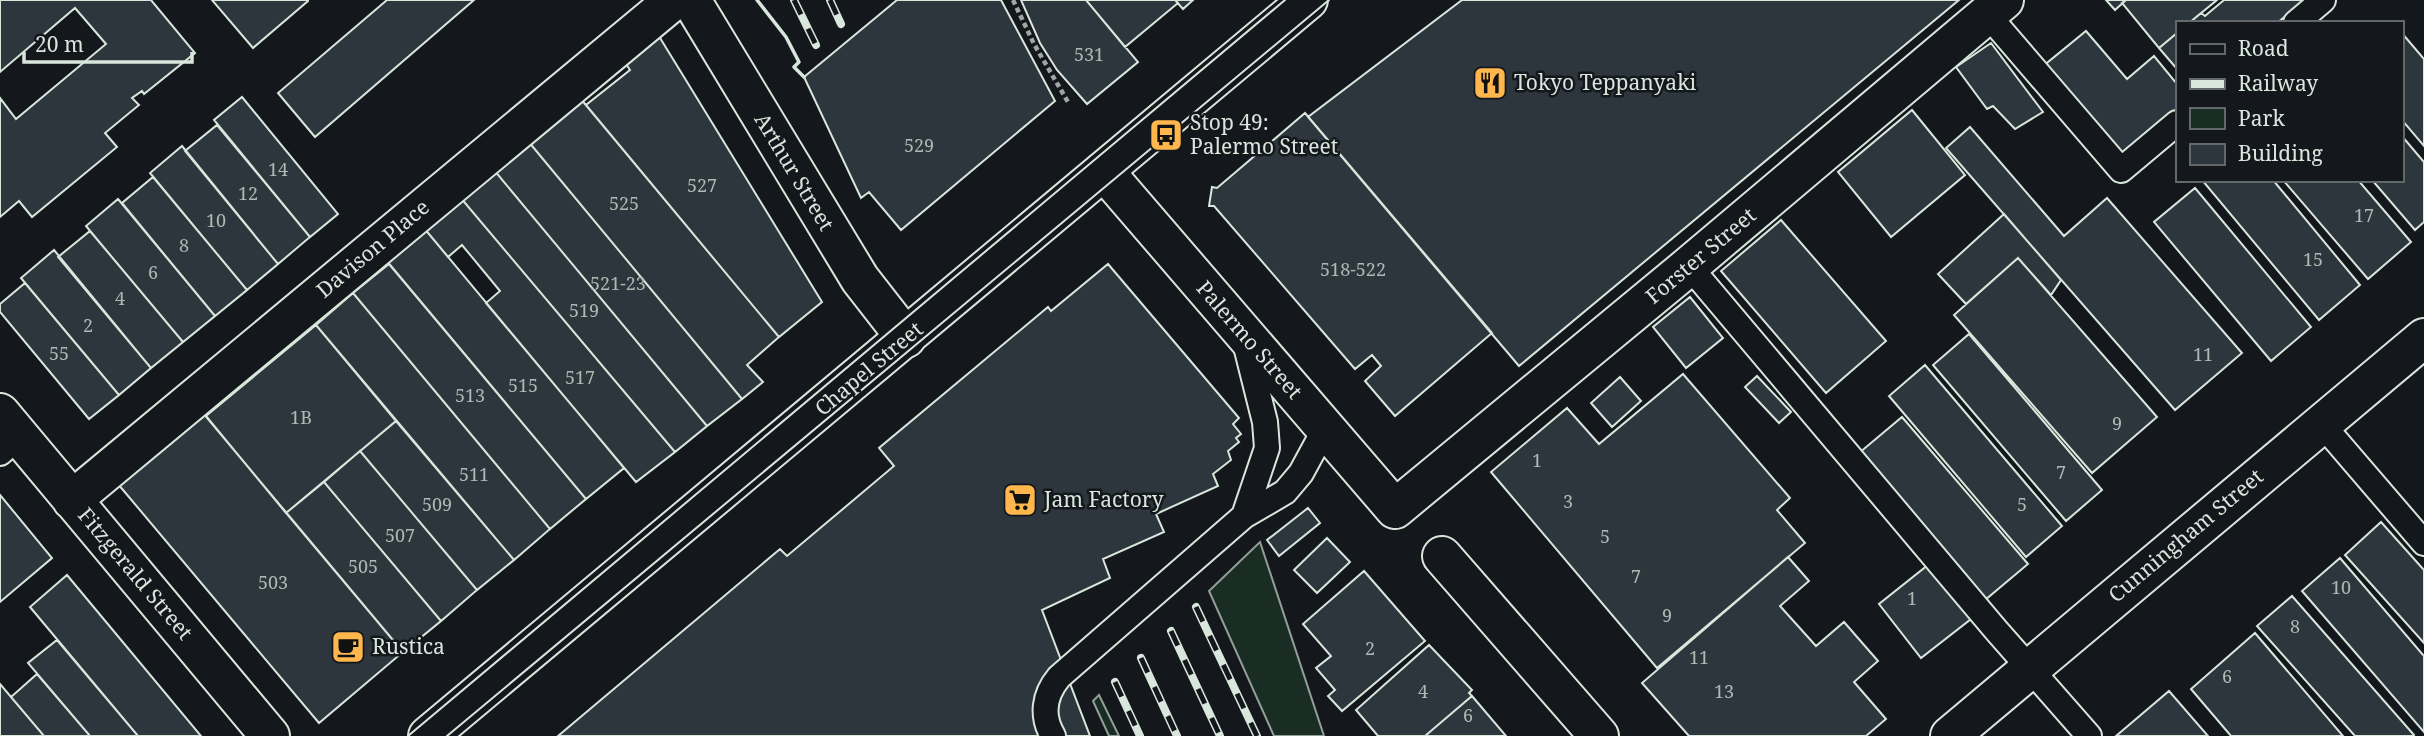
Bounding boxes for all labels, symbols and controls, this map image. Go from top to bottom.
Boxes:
scale bar [24,21,192,65]
legend [2176,21,2403,182]
text: 20 m [35,30,84,58]
text: Road [2238,34,2289,62]
house number: 531 [1074,42,1104,66]
restaurant icon: Tokyo Teppanyaki [1471,64,1509,102]
place label: Tokyo Teppanyaki [1514,68,1696,96]
text: Railway [2238,69,2318,97]
text: Park [2238,104,2285,132]
street label: Arthur Street [749,107,841,236]
place label: Stop 49: Palermo Street [1190,108,1338,160]
bus stop icon: Stop 49: Palermo Street [1147,116,1185,154]
house number: 529 [904,133,934,157]
text: Building [2238,139,2323,167]
house number: 14 [268,157,288,181]
house number: 527 [687,173,717,197]
house number: 12 [238,181,258,205]
house number: 525 [609,191,639,215]
street label: Davison Place [310,193,435,304]
street label: Forster Street [1639,201,1761,310]
house number: 17 [2354,203,2374,227]
house number: 10 [206,208,226,232]
house number: 8 [179,233,189,257]
house number: 15 [2303,247,2323,271]
house number: 518-522 [1320,257,1386,281]
house number: 6 [148,260,158,284]
house number: 521-23 [590,271,646,295]
street label: Palermo Street [1191,274,1309,404]
house number: 4 [115,286,125,310]
house number: 519 [569,298,599,322]
house number: 2 [83,313,93,337]
street label: Chapel Street [809,315,928,422]
house number: 55 [49,341,69,365]
house number: 11 [2193,342,2213,366]
house number: 517 [565,365,595,389]
house number: 515 [508,373,538,397]
house number: 513 [455,383,485,407]
house number: 1B [290,405,312,429]
house number: 9 [2112,411,2122,435]
house number: 1 [1532,448,1542,472]
house number: 7 [2056,460,2066,484]
house number: 511 [459,462,489,486]
street label: Cunningham Street [2102,462,2269,608]
supermarket icon: Jam Factory [1001,481,1039,519]
place label: Jam Factory [1043,485,1164,513]
house number: 3 [1563,489,1573,513]
house number: 509 [422,492,452,516]
house number: 5 [2017,492,2027,516]
street label: Fitzgerald Street [72,501,199,645]
house number: 507 [385,523,415,547]
house number: 5 [1600,524,1610,548]
house number: 505 [348,554,378,578]
house number: 7 [1631,564,1641,588]
house number: 503 [258,570,288,594]
house number: 10 [2331,575,2351,599]
house number: 1 [1907,586,1917,610]
house number: 9 [1662,603,1672,627]
house number: 8 [2290,614,2300,638]
cafe icon: Rustica [329,628,367,666]
place label: Rustica [372,632,445,660]
house number: 2 [1365,636,1375,660]
house number: 11 [1689,645,1709,669]
house number: 6 [2222,664,2232,688]
house number: 4 [1418,679,1428,703]
house number: 13 [1714,679,1734,703]
house number: 6 [1463,703,1473,727]

